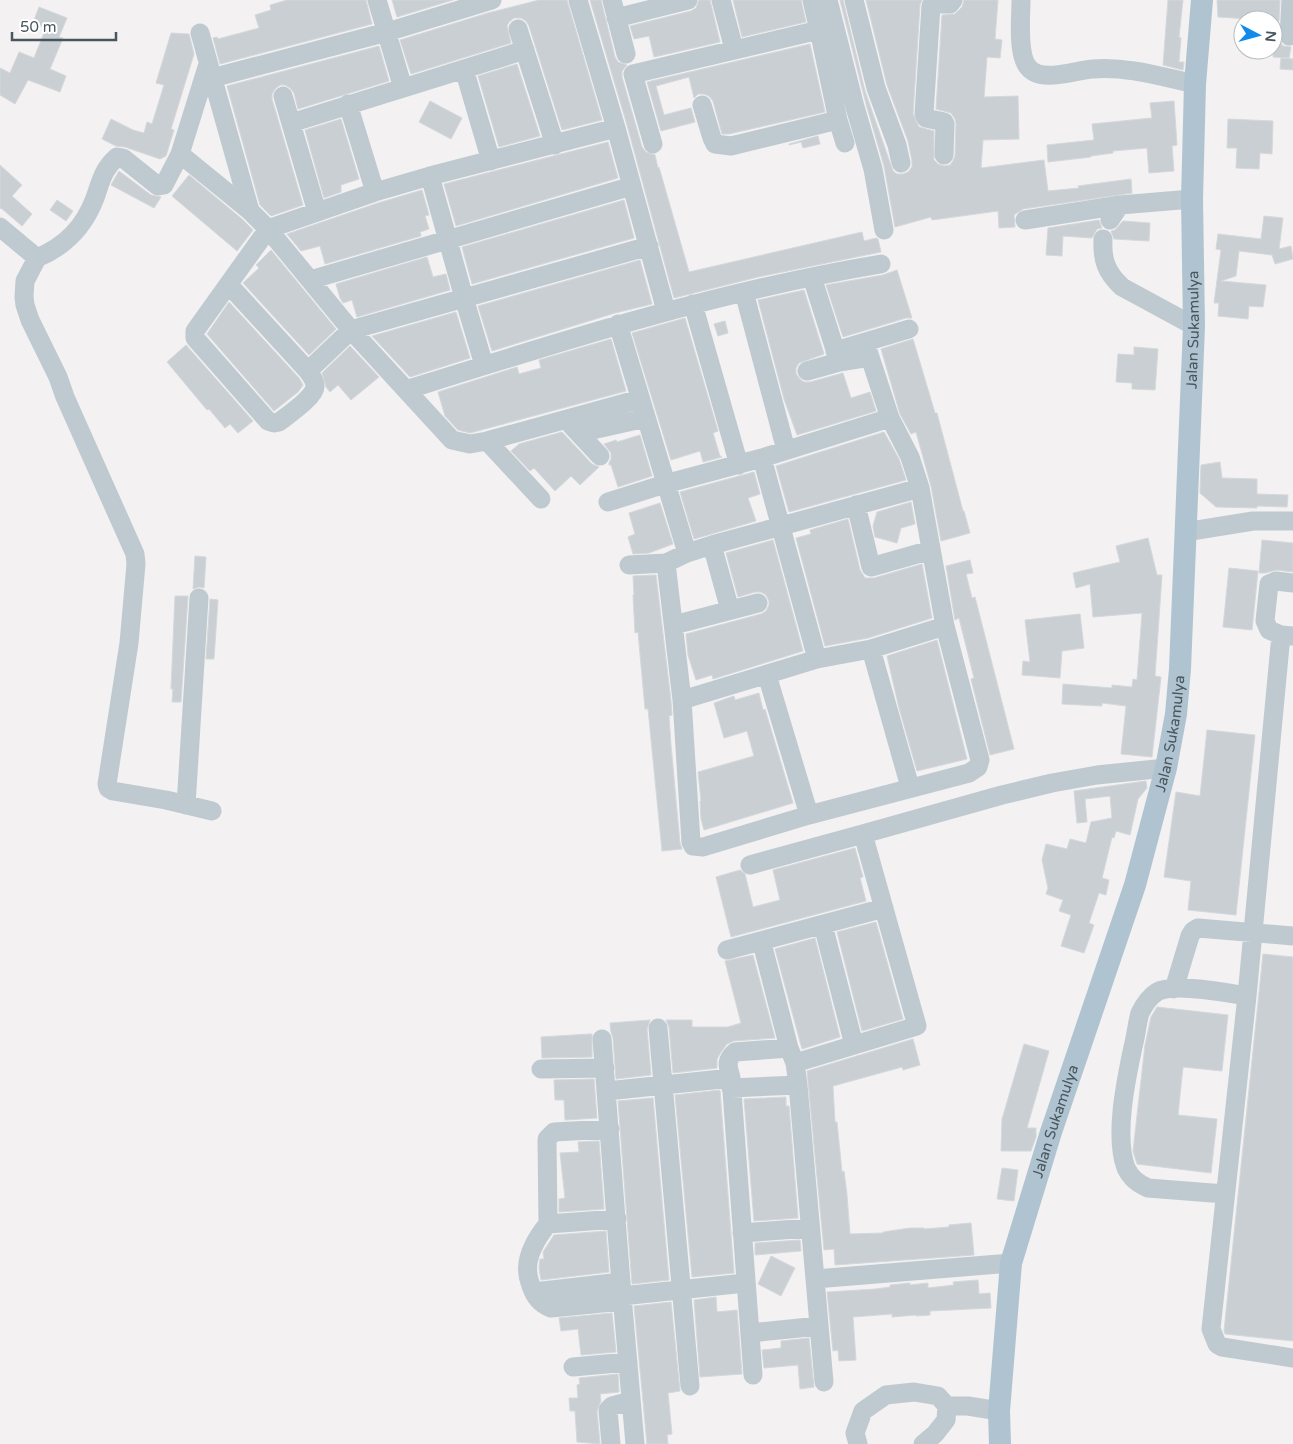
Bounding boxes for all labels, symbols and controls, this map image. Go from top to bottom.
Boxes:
scale bar [12,10,116,42]
north arrow [1233,10,1283,60]
text: 50 m [20,18,57,36]
text: N [1261,30,1279,43]
street label: Jalan Sukamulya [1182,270,1203,389]
street label: Jalan Sukamulya [1151,674,1188,794]
street label: Jalan Sukamulya [1028,1062,1082,1180]

